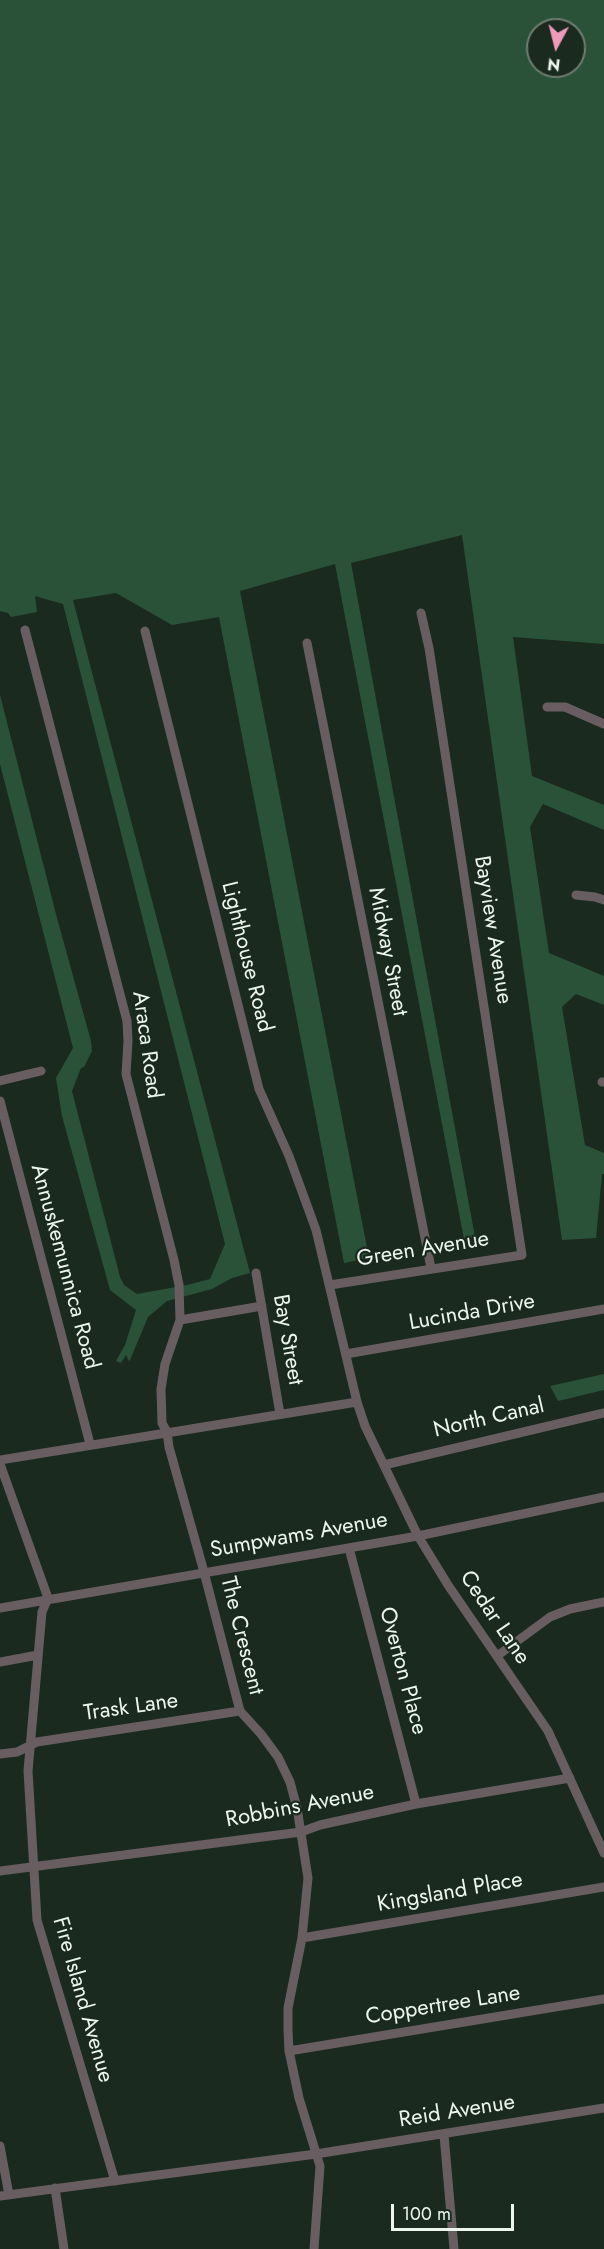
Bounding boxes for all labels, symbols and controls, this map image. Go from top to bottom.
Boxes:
north arrow [526,18,586,78]
text: N [546,52,562,77]
street label: Bayview Avenue [467,854,517,1006]
street label: Lighthouse Road [215,879,277,1035]
street label: Midway Street [362,886,412,1018]
street label: Araca Road [125,990,167,1100]
street label: Annuskemunnica Road [24,1161,104,1373]
street label: Green Avenue [355,1227,491,1273]
street label: Lucinda Drive [407,1289,537,1337]
street label: Bay Street [266,1293,308,1387]
street label: North Canal [431,1393,547,1445]
street label: Sumpwams Avenue [208,1507,390,1565]
street label: Cedar Lane [453,1566,535,1670]
street label: The Crescent [214,1574,268,1698]
street label: Overton Place [372,1604,432,1738]
street label: Trask Lane [82,1688,180,1728]
street label: Robbins Avenue [224,1780,376,1834]
street label: Kingsland Place [375,1867,525,1919]
street label: Fire Island Avenue [46,1914,118,2086]
street label: Coppertree Lane [364,1981,522,2031]
street label: Reid Avenue [397,2090,517,2134]
scale bar [394,2192,517,2230]
text: 100 m [402,2201,451,2227]

